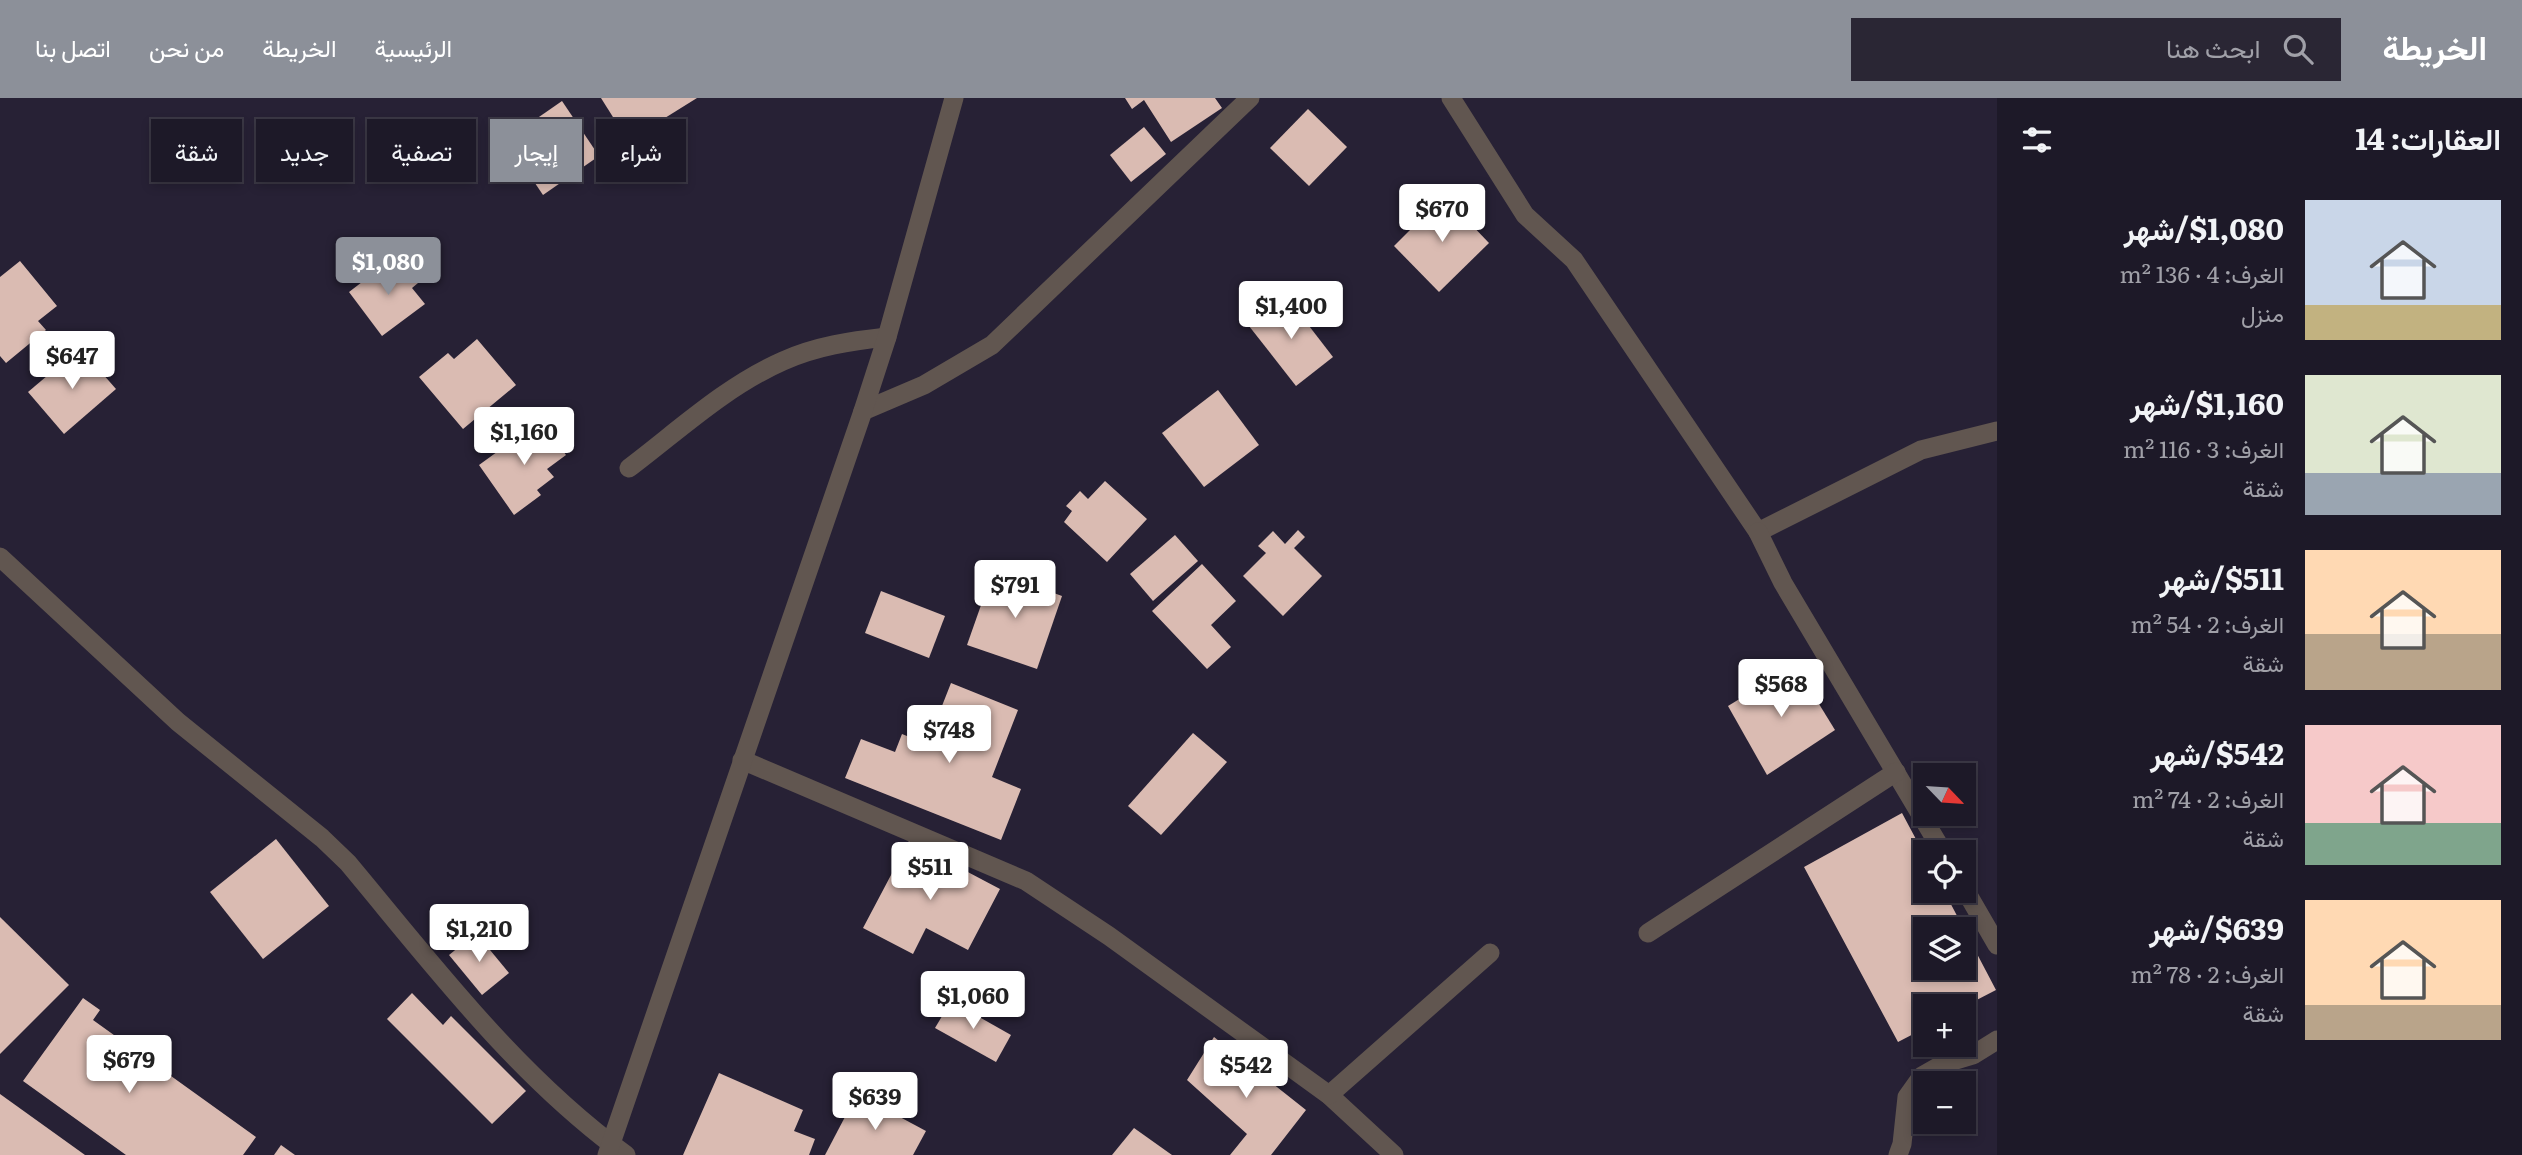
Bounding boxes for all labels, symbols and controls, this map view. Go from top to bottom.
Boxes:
search box [1851,18,2341,81]
text: الخريطة [2383,21,2487,70]
text: ابحث هنا [2166,27,2261,66]
text: اتصل بنا [35,29,111,64]
text: من نحن [149,29,224,64]
text: الخريطة [262,29,337,64]
text: الرئيسية [375,29,452,64]
icon: search [2279,30,2317,68]
text: العقارات: 14 [2355,115,2501,159]
chip: شقة [151,119,242,182]
chip: جديد [256,119,353,182]
chip: تصفية [367,119,476,182]
chip: إيجار [490,119,582,182]
chip: شراء [596,119,686,182]
icon: filters [2018,121,2056,159]
pin: $670 [1401,184,1483,244]
text: $670 [1415,190,1469,224]
text: $1,080/شهر [2124,205,2284,249]
icon: home [2361,228,2445,312]
pin: $1,080 [331,238,445,297]
text: $1,080 [352,243,424,277]
text: الغرف: 4 · 136 m² [2120,256,2284,290]
pin: $1,400 [1234,282,1348,341]
text: $1,400 [1255,287,1327,321]
text: منزل [2241,295,2284,329]
pin: $647 [31,331,113,391]
text: $647 [46,337,98,371]
text: $1,160/شهر [2130,380,2284,424]
icon: home [2361,403,2445,487]
pin: $1,160 [467,408,581,467]
text: $1,160 [490,413,558,447]
text: الغرف: 3 · 116 m² [2123,431,2284,465]
text: شقة [2242,470,2284,504]
text: $511/شهر [2159,555,2284,599]
pin: $791 [974,560,1056,620]
text: $791 [991,566,1039,600]
icon: home [2361,578,2445,662]
text: الغرف: 2 · 54 m² [2130,606,2284,640]
text: شقة [2242,645,2284,679]
pin: $568 [1740,660,1822,719]
text: $568 [1754,665,1808,699]
pin: $748 [908,706,990,765]
text: $748 [923,711,975,745]
text: $542/شهر [2150,730,2284,774]
icon: home [2361,753,2445,837]
north arrow [1913,763,1976,826]
map controls [1913,763,1976,1134]
text: الغرف: 2 · 74 m² [2132,781,2284,815]
text: شقة [2242,820,2284,854]
button: locate [1913,840,1976,903]
pin: $511 [889,842,971,902]
text: $511 [907,848,953,882]
pin: $1,210 [422,904,536,964]
text: $639/شهر [2149,905,2284,949]
text: $1,210 [446,910,512,944]
button: layers [1913,917,1976,980]
icon: home [2361,928,2445,1012]
text: الغرف: 2 · 78 m² [2130,956,2284,990]
pin: $1,060 [916,972,1030,1031]
text: $1,060 [937,977,1009,1011]
button: + [1913,994,1976,1057]
text: شقة [2242,995,2284,1029]
pin: $679 [88,1035,170,1095]
pin: $542 [1205,1040,1287,1100]
text: $679 [103,1041,155,1075]
text: $542 [1220,1046,1272,1080]
button: − [1913,1071,1976,1134]
pin: $639 [834,1072,916,1132]
text: $639 [848,1078,902,1112]

